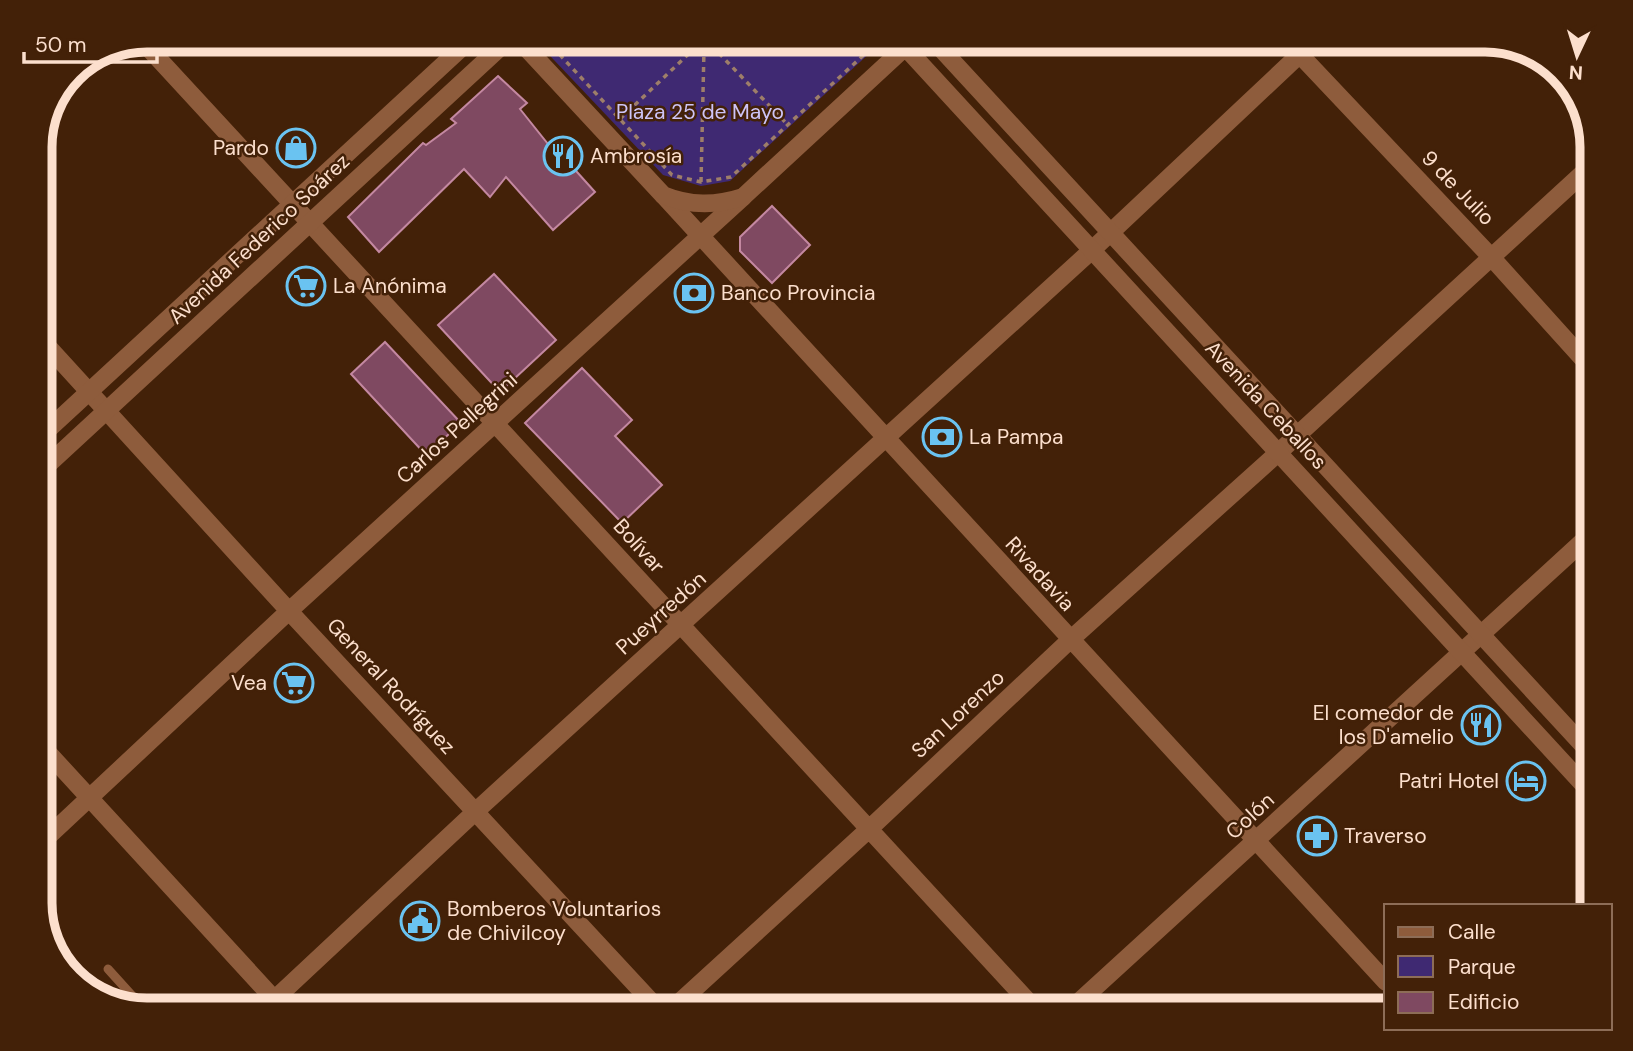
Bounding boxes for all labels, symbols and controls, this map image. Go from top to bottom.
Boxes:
scale bar [24,21,158,65]
north arrow [1542,21,1612,91]
text: 50 m [35,31,86,59]
text: N [1568,60,1584,85]
park label: Plaza 25 de Mayo [616,98,784,126]
shop icon: Pardo [275,127,317,169]
place label: Pardo [213,134,269,162]
restaurant icon: Ambrosía [542,135,584,177]
place label: Ambrosía [590,142,682,170]
street label: 9 de Julio [1415,144,1501,232]
street label: Avenida Federico Soárez [162,148,356,330]
supermarket icon: La Anónima [285,265,327,307]
place label: La Anónima [333,272,447,300]
bank icon: Banco Provincia [673,272,715,314]
place label: Banco Provincia [721,279,875,307]
street label: Avenida Ceballos [1199,335,1333,475]
street label: Carlos Pellegrini [390,366,524,490]
bank icon: La Pampa [921,416,963,458]
place label: La Pampa [969,423,1063,451]
street label: Bolívar [607,513,671,579]
street label: Rivadavia [999,531,1081,617]
street label: Pueyrredón [610,565,712,661]
street label: General Rodríguez [321,612,461,760]
supermarket icon: Vea [273,662,315,704]
street label: San Lorenzo [905,664,1011,764]
place label: Vea [231,669,267,697]
place label: El comedor de los D'amelio [1313,699,1454,751]
restaurant icon: El comedor de los D'amelio [1460,704,1502,746]
hotel icon: Patri Hotel [1505,760,1547,802]
place label: Patri Hotel [1399,767,1499,795]
street label: Colón [1220,786,1280,846]
pharmacy icon: Traverso [1296,815,1338,857]
place label: Traverso [1344,822,1427,850]
place label: Bomberos Voluntarios de Chivilcoy [447,895,661,947]
public building icon: Bomberos Voluntarios de Chivilcoy [399,900,441,942]
legend [1384,904,1612,1030]
text: Calle [1448,918,1496,946]
text: Parque [1448,953,1516,981]
text: Edificio [1448,988,1519,1016]

